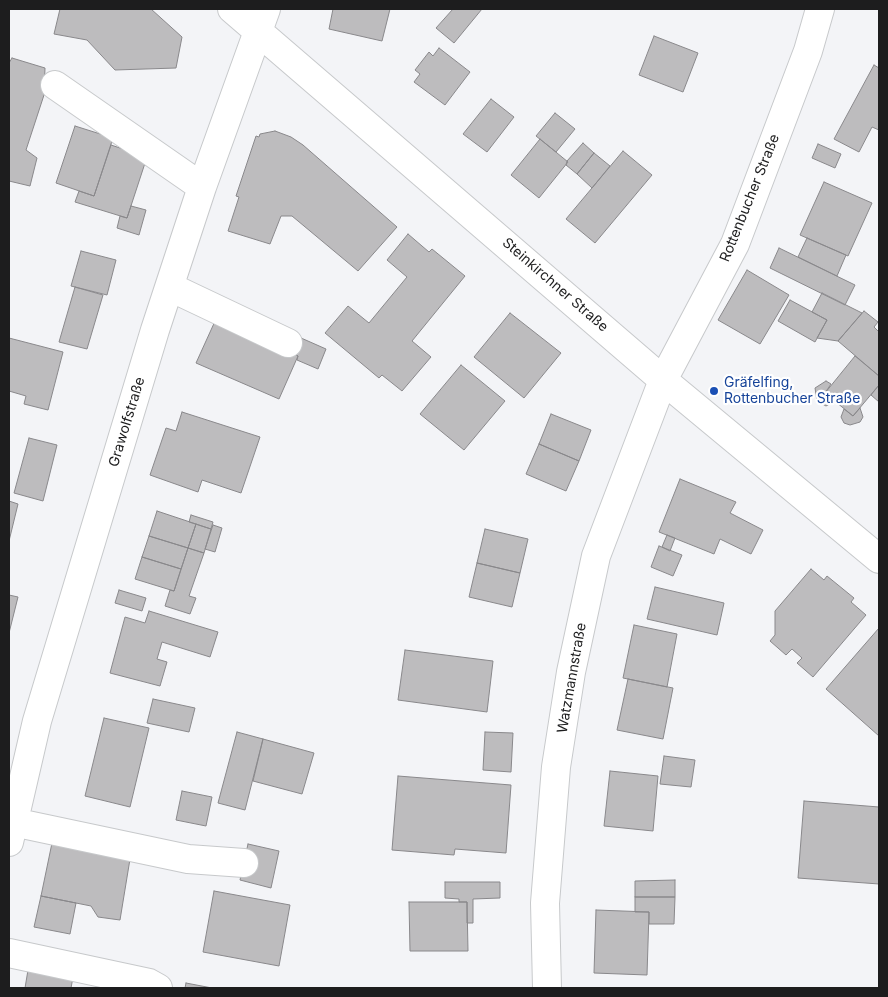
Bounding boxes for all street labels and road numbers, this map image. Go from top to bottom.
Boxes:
street label: Rottenbucher Straße [717,132,783,264]
street label: Steinkirchner Straße [499,234,611,336]
street label: Grawolfstraße [105,375,149,469]
street label: Watzmannstraße [554,621,590,735]

